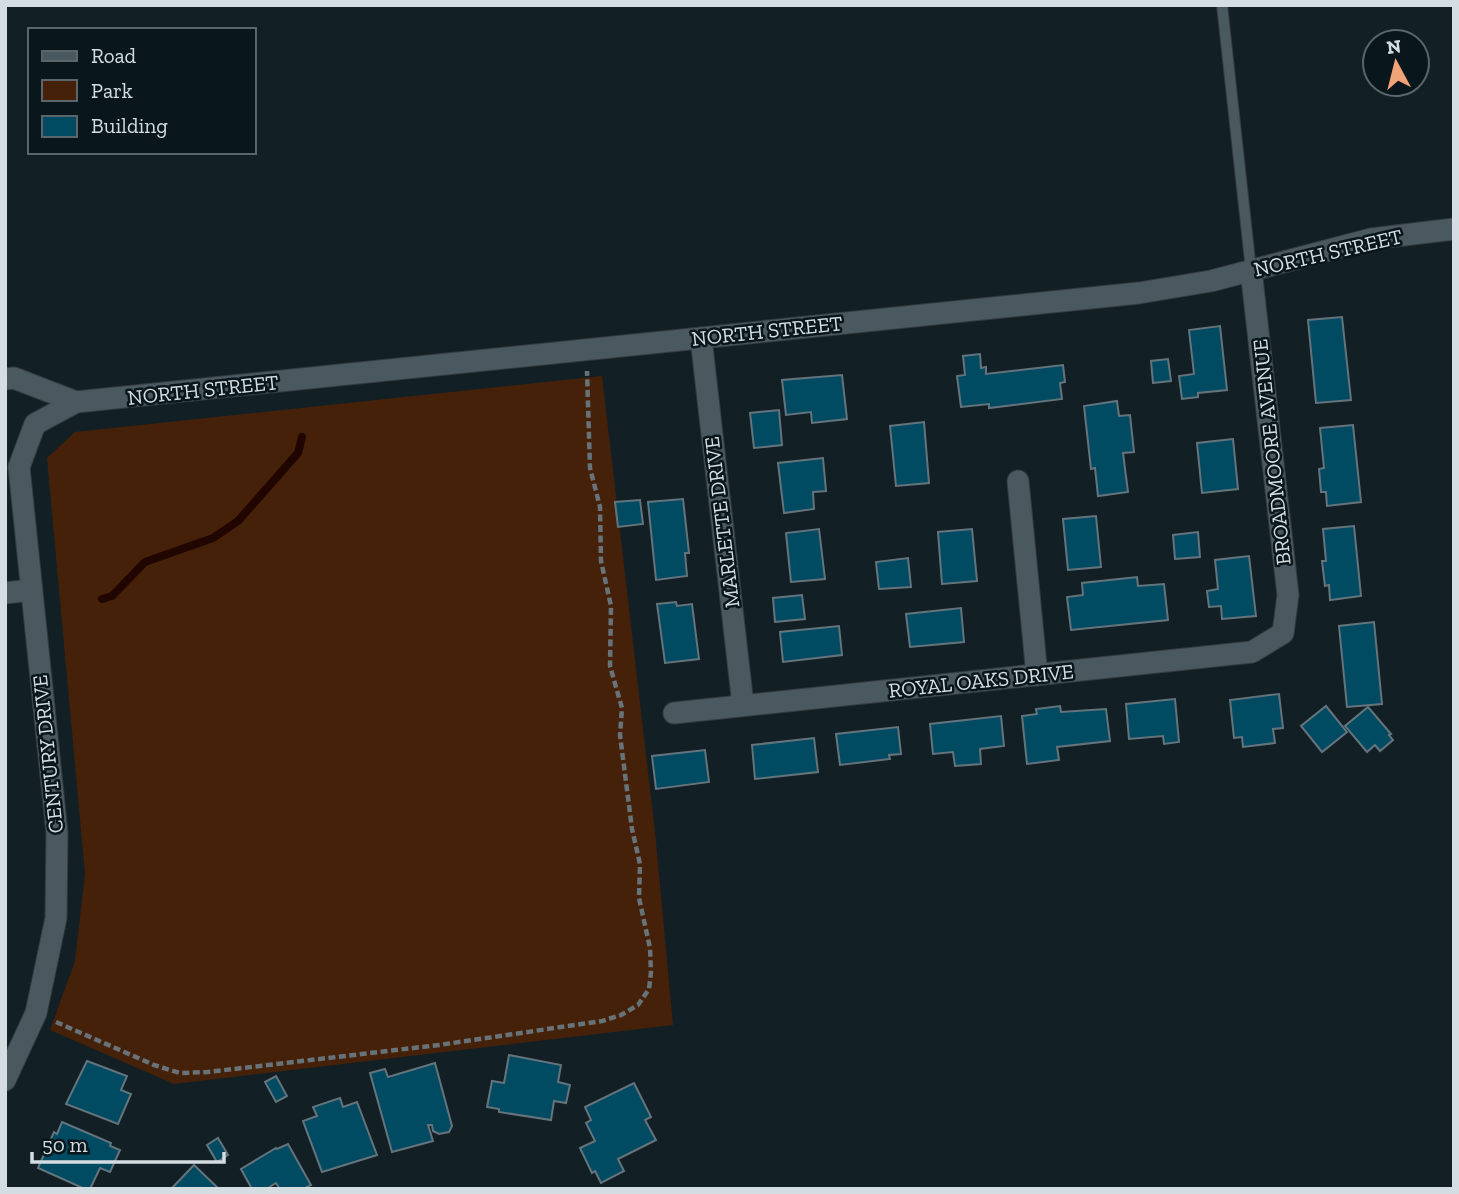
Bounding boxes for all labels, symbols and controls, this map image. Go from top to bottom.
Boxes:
legend [28,28,256,154]
north arrow [1361,28,1431,98]
text: N [1385,34,1403,59]
text: Road [91,43,137,68]
text: Park [91,78,133,103]
text: Building [91,113,168,138]
street label: NORTH STREET [1251,223,1405,282]
street label: NORTH STREET [690,310,844,351]
street label: BROADMOORE AVENUE [1247,338,1296,566]
street label: NORTH STREET [126,369,280,410]
street label: MARLETTE DRIVE [699,435,744,609]
street label: ROYAL OAKS DRIVE [887,658,1075,703]
street label: CENTURY DRIVE [27,674,68,835]
scale bar [32,1120,224,1164]
text: 50 m [42,1132,88,1157]

